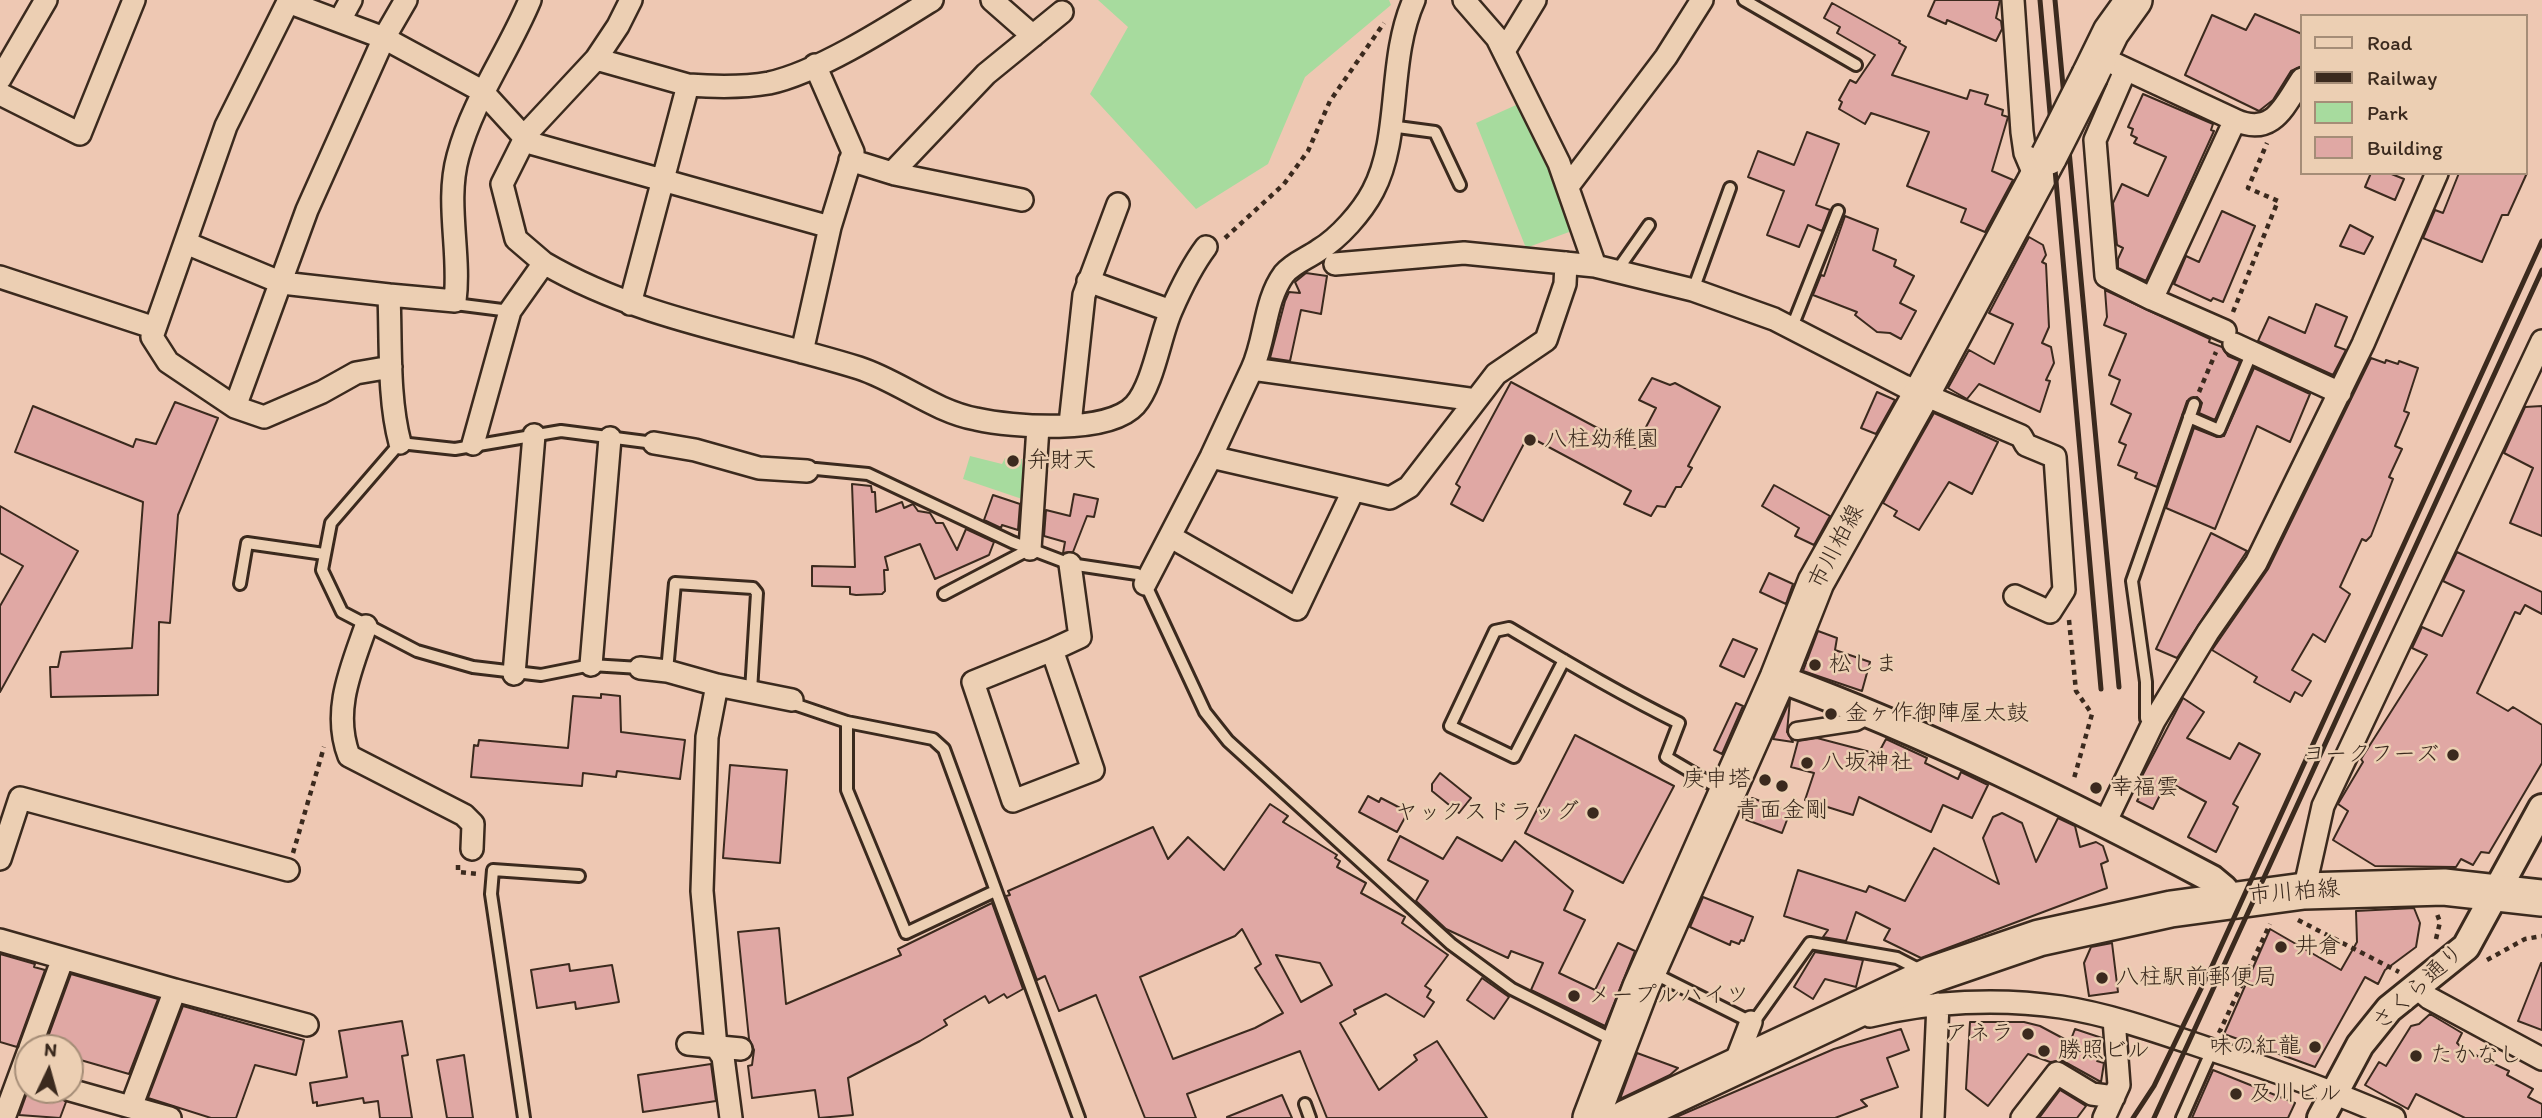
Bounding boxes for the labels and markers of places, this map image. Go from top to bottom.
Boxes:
place label: 八柱幼稚園 [1544,426,1659,454]
marker: 八柱幼稚園 [1522,432,1538,448]
place label: 弁財天 [1027,447,1096,475]
marker: 弁財天 [1005,453,1021,469]
place label: 松しま [1829,651,1898,679]
marker: 松しま [1807,657,1823,673]
place label: 金ヶ作御陣屋太鼓 [1845,700,2029,728]
marker: 金ヶ作御陣屋太鼓 [1823,706,1839,722]
place label: ヨークフーズ [2303,741,2439,769]
marker: ヨークフーズ [2445,747,2461,763]
place label: 八坂神社 [1821,749,1913,777]
marker: 八坂神社 [1799,755,1815,771]
place label: 庚申塔 [1682,766,1751,794]
marker: 庚申塔 [1757,772,1773,788]
place label: 幸福雲 [2110,774,2179,802]
marker: 青面金剛 [1774,778,1790,794]
marker: 幸福雲 [2088,780,2104,796]
place label: 青面金剛 [1736,797,1828,825]
place label: ヤックスドラッグ [1395,799,1579,827]
marker: ヤックスドラッグ [1585,805,1601,821]
place label: 井倉 [2295,933,2341,961]
marker: 井倉 [2273,939,2289,955]
place label: 八柱駅前郵便局 [2116,964,2277,992]
marker: 八柱駅前郵便局 [2094,970,2110,986]
place label: メープルハイツ [1588,982,1749,1010]
marker: メープルハイツ [1566,988,1582,1004]
place label: アネラ [1945,1020,2014,1048]
marker: アネラ [2020,1026,2036,1042]
place label: 味の紅龍 [2209,1033,2301,1061]
place label: 勝照ビル [2058,1037,2150,1065]
marker: 味の紅龍 [2307,1039,2323,1055]
place label: たかなし [2430,1042,2522,1070]
marker: 勝照ビル [2036,1043,2052,1059]
marker: たかなし [2408,1048,2424,1064]
place label: 及川ビル [2250,1080,2342,1108]
marker: 及川ビル [2228,1086,2244,1102]

